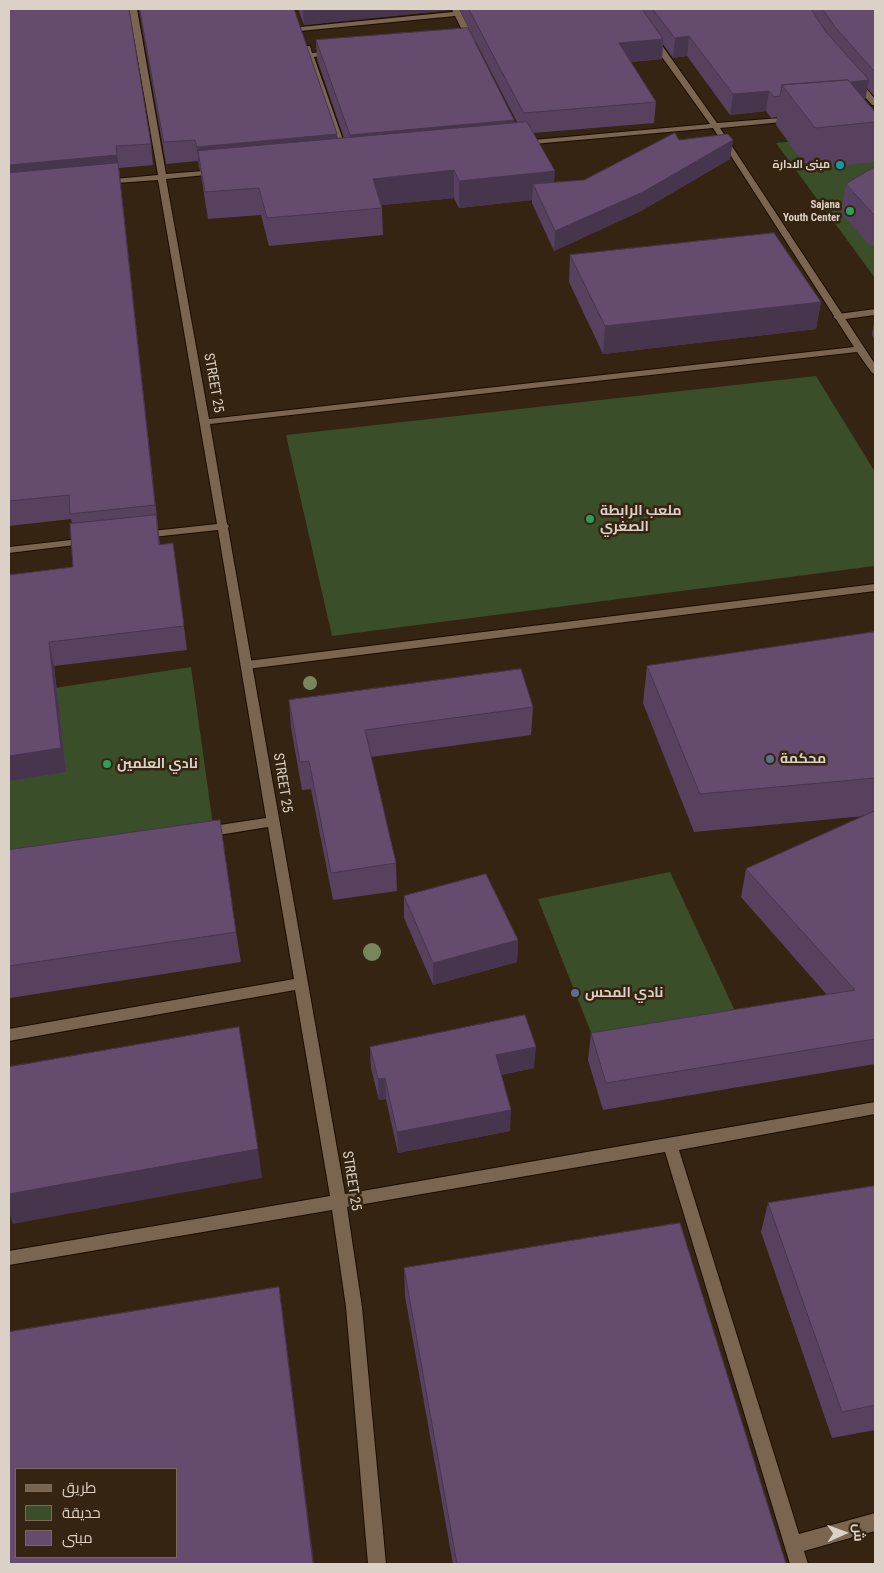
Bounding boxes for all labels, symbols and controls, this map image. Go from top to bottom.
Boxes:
place label: مبنى الادارة [773,158,830,172]
marker: مبنى الادارة [834,159,846,171]
place label: Sajana Youth Center [783,198,840,224]
marker: Sajana Youth Center [844,205,856,217]
street label: STREET 25 [199,352,227,414]
place label: ملعب الرابطة الصغري [600,503,682,536]
marker: ملعب الرابطة الصغري [584,513,596,525]
place label: محكمة [780,751,826,767]
street label: STREET 25 [269,752,295,814]
marker: محكمة [764,753,776,765]
place label: نادي العلمين [117,756,198,772]
marker: نادي العلمين [101,758,113,770]
place label: نادي المحس [585,985,663,1001]
marker: نادي المحس [569,987,581,999]
street label: STREET 25 [338,1150,364,1212]
legend [15,1468,178,1558]
text: طريق [62,1479,96,1497]
text: حديقة [62,1504,101,1522]
north arrow [819,1508,869,1558]
text: ش [851,1523,867,1542]
text: مبنى [62,1529,93,1547]

